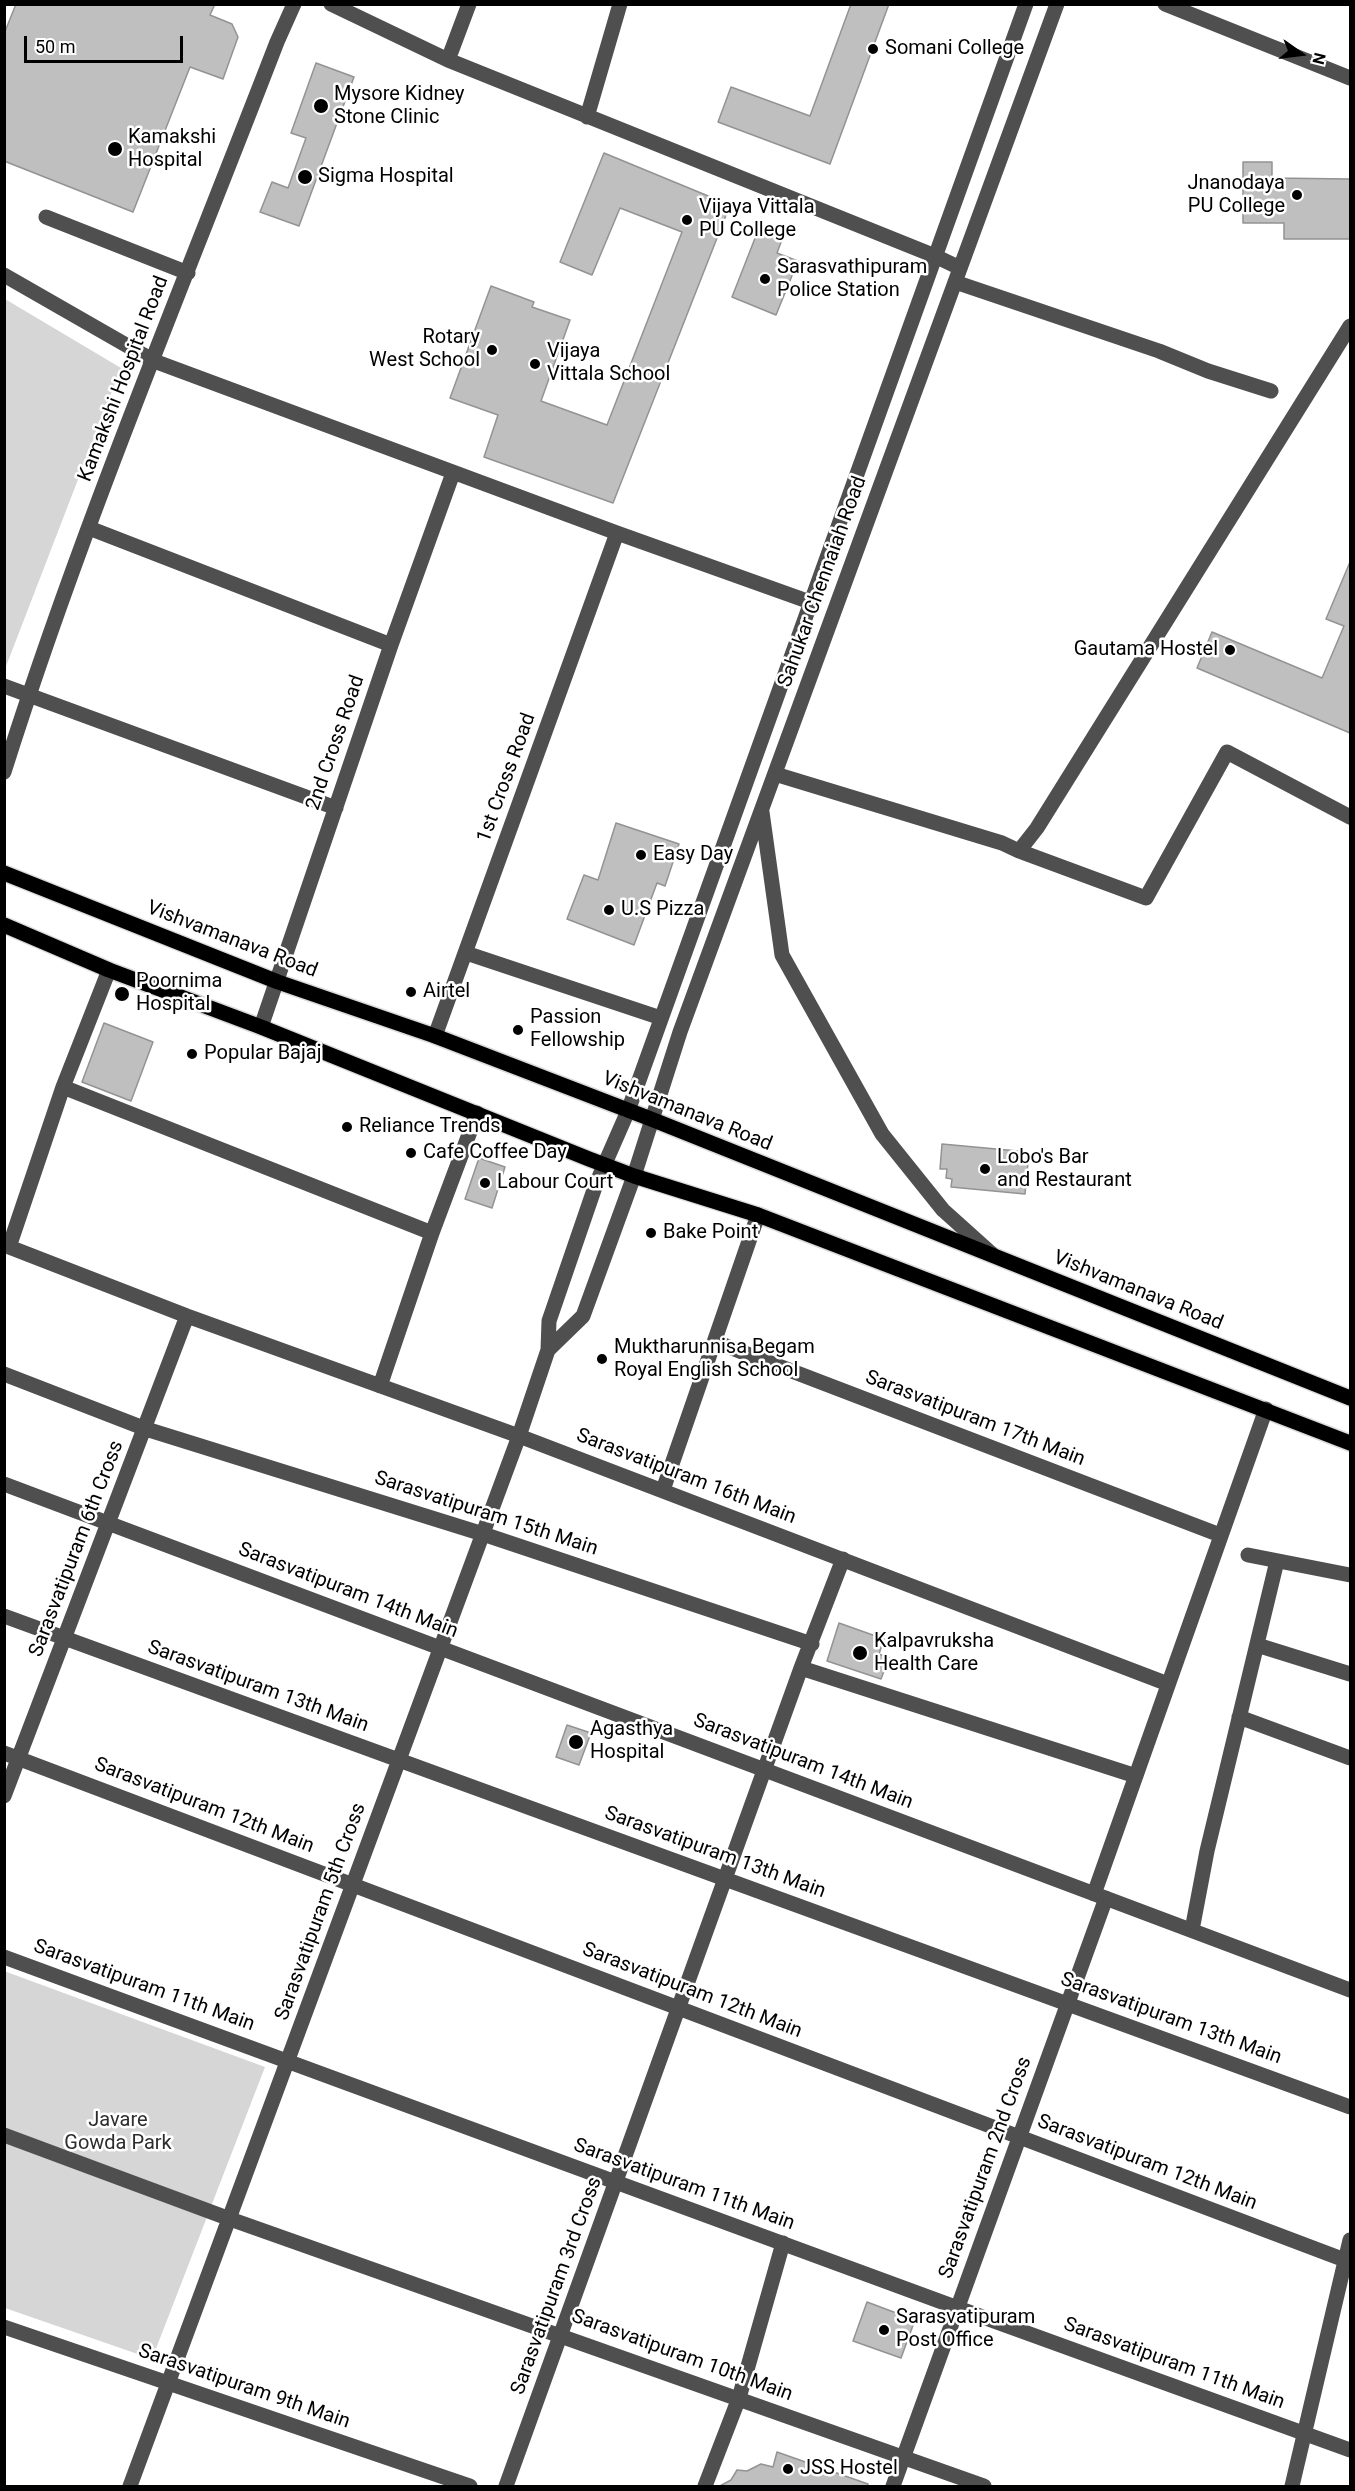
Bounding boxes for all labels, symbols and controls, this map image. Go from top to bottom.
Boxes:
scale bar [27,24,186,62]
north arrow [1271,24,1331,84]
text: 50 m [35,36,75,57]
place label: Somani College [885,37,1024,61]
marker: Somani College [866,42,880,56]
text: N [1308,51,1330,66]
place label: Mysore Kidney Stone Clinic [334,83,464,130]
marker: Mysore Kidney Stone Clinic [312,97,330,115]
place label: Kamakshi Hospital [128,126,216,173]
marker: Kamakshi Hospital [106,140,124,158]
place label: Sigma Hospital [318,165,454,189]
marker: Sigma Hospital [296,168,314,186]
place label: Jnanodaya PU College [1187,172,1285,219]
marker: Jnanodaya PU College [1290,188,1304,202]
place label: Vijaya Vittala PU College [699,196,815,243]
marker: Vijaya Vittala PU College [680,213,694,227]
place label: Sarasvathipuram Police Station [777,256,927,303]
marker: Sarasvathipuram Police Station [758,272,772,286]
street label: Kamakshi Hospital Road [74,273,174,485]
place label: Rotary West School [369,326,480,373]
place label: Vijaya Vittala School [547,340,670,387]
marker: Rotary West School [485,343,499,357]
marker: Vijaya Vittala School [528,357,542,371]
street label: Sahukar Chennaiah Road [774,473,872,691]
place label: Gautama Hostel [1074,638,1218,662]
marker: Gautama Hostel [1223,643,1237,657]
street label: 2nd Cross Road [302,672,370,814]
street label: 1st Cross Road [473,710,541,846]
place label: Easy Day [653,843,733,867]
marker: Easy Day [634,848,648,862]
street label: Vishvamanava Road [143,896,321,984]
place label: U.S Pizza [621,898,704,922]
marker: U.S Pizza [602,903,616,917]
place label: Poornima Hospital [136,970,222,1017]
place label: Airtel [423,980,470,1004]
marker: Poornima Hospital [113,985,131,1003]
marker: Airtel [404,985,418,999]
place label: Passion Fellowship [530,1006,625,1053]
marker: Passion Fellowship [511,1023,525,1037]
place label: Popular Bajaj [204,1042,321,1066]
marker: Popular Bajaj [185,1047,199,1061]
street label: Vishvamanava Road [599,1067,775,1157]
place label: Reliance Trends [359,1115,501,1139]
marker: Reliance Trends [340,1120,354,1134]
place label: Cafe Coffee Day [423,1141,567,1165]
marker: Cafe Coffee Day [404,1146,418,1160]
place label: Lobo's Bar and Restaurant [997,1146,1132,1193]
marker: Lobo's Bar and Restaurant [978,1162,992,1176]
place label: Labour Court [497,1171,613,1195]
marker: Labour Court [478,1176,492,1190]
place label: Bake Point [663,1221,758,1245]
marker: Bake Point [644,1226,658,1240]
street label: Vishvamanava Road [1050,1246,1226,1336]
place label: Muktharunnisa Begam Royal English School [614,1336,815,1383]
marker: Muktharunnisa Begam Royal English School [595,1352,609,1366]
street label: Sarasvatipuram 17th Main [862,1366,1088,1472]
street label: Sarasvatipuram 16th Main [573,1424,799,1530]
street label: Sarasvatipuram 6th Cross [25,1438,129,1660]
street label: Sarasvatipuram 15th Main [371,1467,601,1561]
street label: Sarasvatipuram 14th Main [235,1538,461,1644]
place label: Kalpavruksha Health Care [874,1630,994,1677]
street label: Sarasvatipuram 13th Main [144,1636,372,1738]
marker: Kalpavruksha Health Care [851,1644,869,1662]
street label: Sarasvatipuram 14th Main [690,1709,916,1815]
place label: Agasthya Hospital [590,1718,673,1765]
marker: Agasthya Hospital [567,1733,585,1751]
street label: Sarasvatipuram 12th Main [91,1753,317,1859]
street label: Sarasvatipuram 5th Cross [270,1800,372,2024]
street label: Sarasvatipuram 13th Main [601,1802,829,1904]
street label: Sarasvatipuram 11th Main [30,1935,258,2037]
street label: Sarasvatipuram 12th Main [579,1938,805,2044]
street label: Sarasvatipuram 13th Main [1057,1968,1285,2070]
street label: Sarasvatipuram 2nd Cross [935,2054,1037,2282]
park label: Javare Gowda Park [64,2109,172,2156]
street label: Sarasvatipuram 12th Main [1034,2110,1260,2216]
street label: Sarasvatipuram 11th Main [570,2134,798,2236]
street label: Sarasvatipuram 3rd Cross [506,2174,608,2398]
street label: Sarasvatipuram 10th Main [568,2305,796,2407]
place label: Sarasvatipuram Post Office [896,2306,1035,2353]
street label: Sarasvatipuram 11th Main [1060,2313,1288,2415]
marker: Sarasvatipuram Post Office [877,2323,891,2337]
street label: Sarasvatipuram 9th Main [135,2339,353,2435]
place label: JSS Hostel [800,2457,898,2481]
marker: JSS Hostel [781,2462,795,2476]

